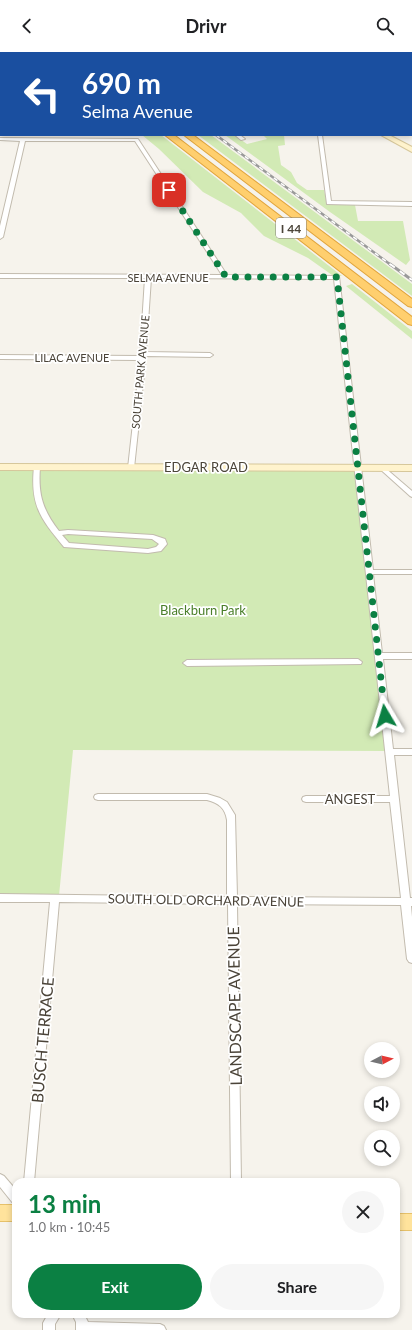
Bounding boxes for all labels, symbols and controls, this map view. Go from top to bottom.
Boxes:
icon: back [16,15,38,37]
text: Drivr [185,15,227,37]
icon: search [374,15,396,37]
text: 690 m [82,66,161,100]
icon: left [16,68,68,120]
text: Selma Avenue [82,100,193,122]
pin [152,173,186,207]
icon: arrive [158,179,180,201]
road number: I 44 [276,218,306,238]
street label: SELMA AVENUE [127,271,209,284]
street label: SOUTH PARK AVENUE [129,315,151,429]
street label: LILAC AVENUE [35,351,109,364]
street label: EDGAR ROAD [164,459,248,475]
park label: Blackburn Park [160,602,246,618]
position arrow [364,695,406,737]
street label: ANGEST [325,791,376,807]
street label: SOUTH OLD ORCHARD AVENUE [108,890,304,910]
street label: LANDSCAPE AVENUE [223,926,245,1086]
street label: BUSCH TERRACE [27,976,57,1104]
north arrow [364,1042,400,1078]
map controls [364,1042,400,1166]
button: sound [364,1086,400,1122]
button: search [364,1130,400,1166]
text: 13 min [28,1189,101,1218]
button: close [342,1191,384,1233]
text: 1.0 km · 10:45 [28,1219,110,1235]
button: Exit [28,1264,202,1310]
button: Share [210,1264,384,1310]

